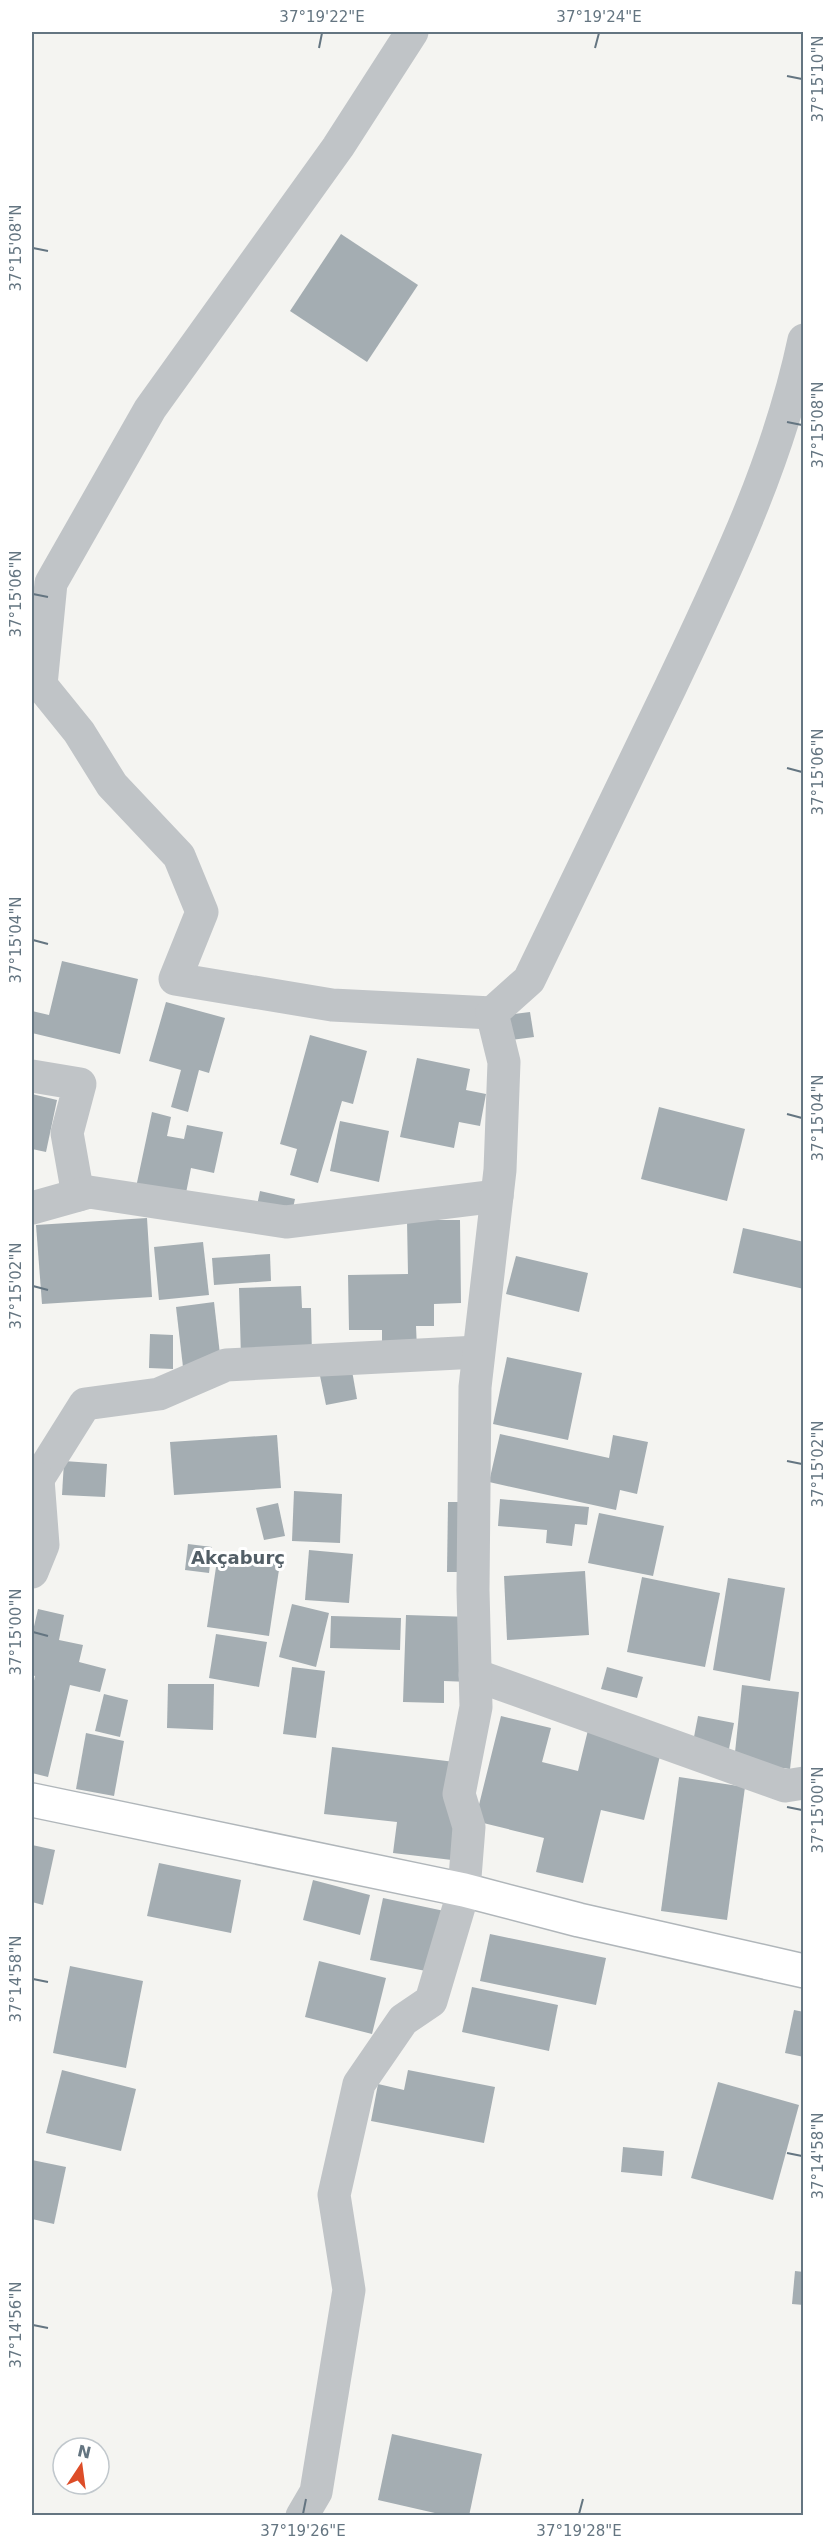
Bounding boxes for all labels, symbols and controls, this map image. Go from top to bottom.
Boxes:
text: 37°19'22"E [279,8,365,26]
text: 37°19'24"E [556,8,642,26]
text: 37°15'10"N [809,35,827,123]
text: 37°15'08"N [7,204,25,292]
text: 37°15'08"N [809,381,827,469]
text: 37°15'06"N [7,550,25,638]
text: 37°15'06"N [809,728,827,816]
text: 37°15'04"N [7,896,25,984]
text: 37°15'04"N [809,1074,827,1162]
text: 37°15'02"N [7,1242,25,1330]
text: 37°15'02"N [809,1420,827,1508]
district label: Akçaburç [191,1547,285,1568]
text: 37°15'00"N [7,1588,25,1676]
text: 37°15'00"N [809,1766,827,1854]
text: 37°14'58"N [7,1935,25,2023]
text: 37°14'58"N [809,2112,827,2200]
text: 37°14'56"N [7,2281,25,2369]
north arrow [51,2436,111,2496]
text: N [76,2441,93,2463]
text: 37°19'26"E [260,2522,346,2540]
text: 37°19'28"E [536,2522,622,2540]

